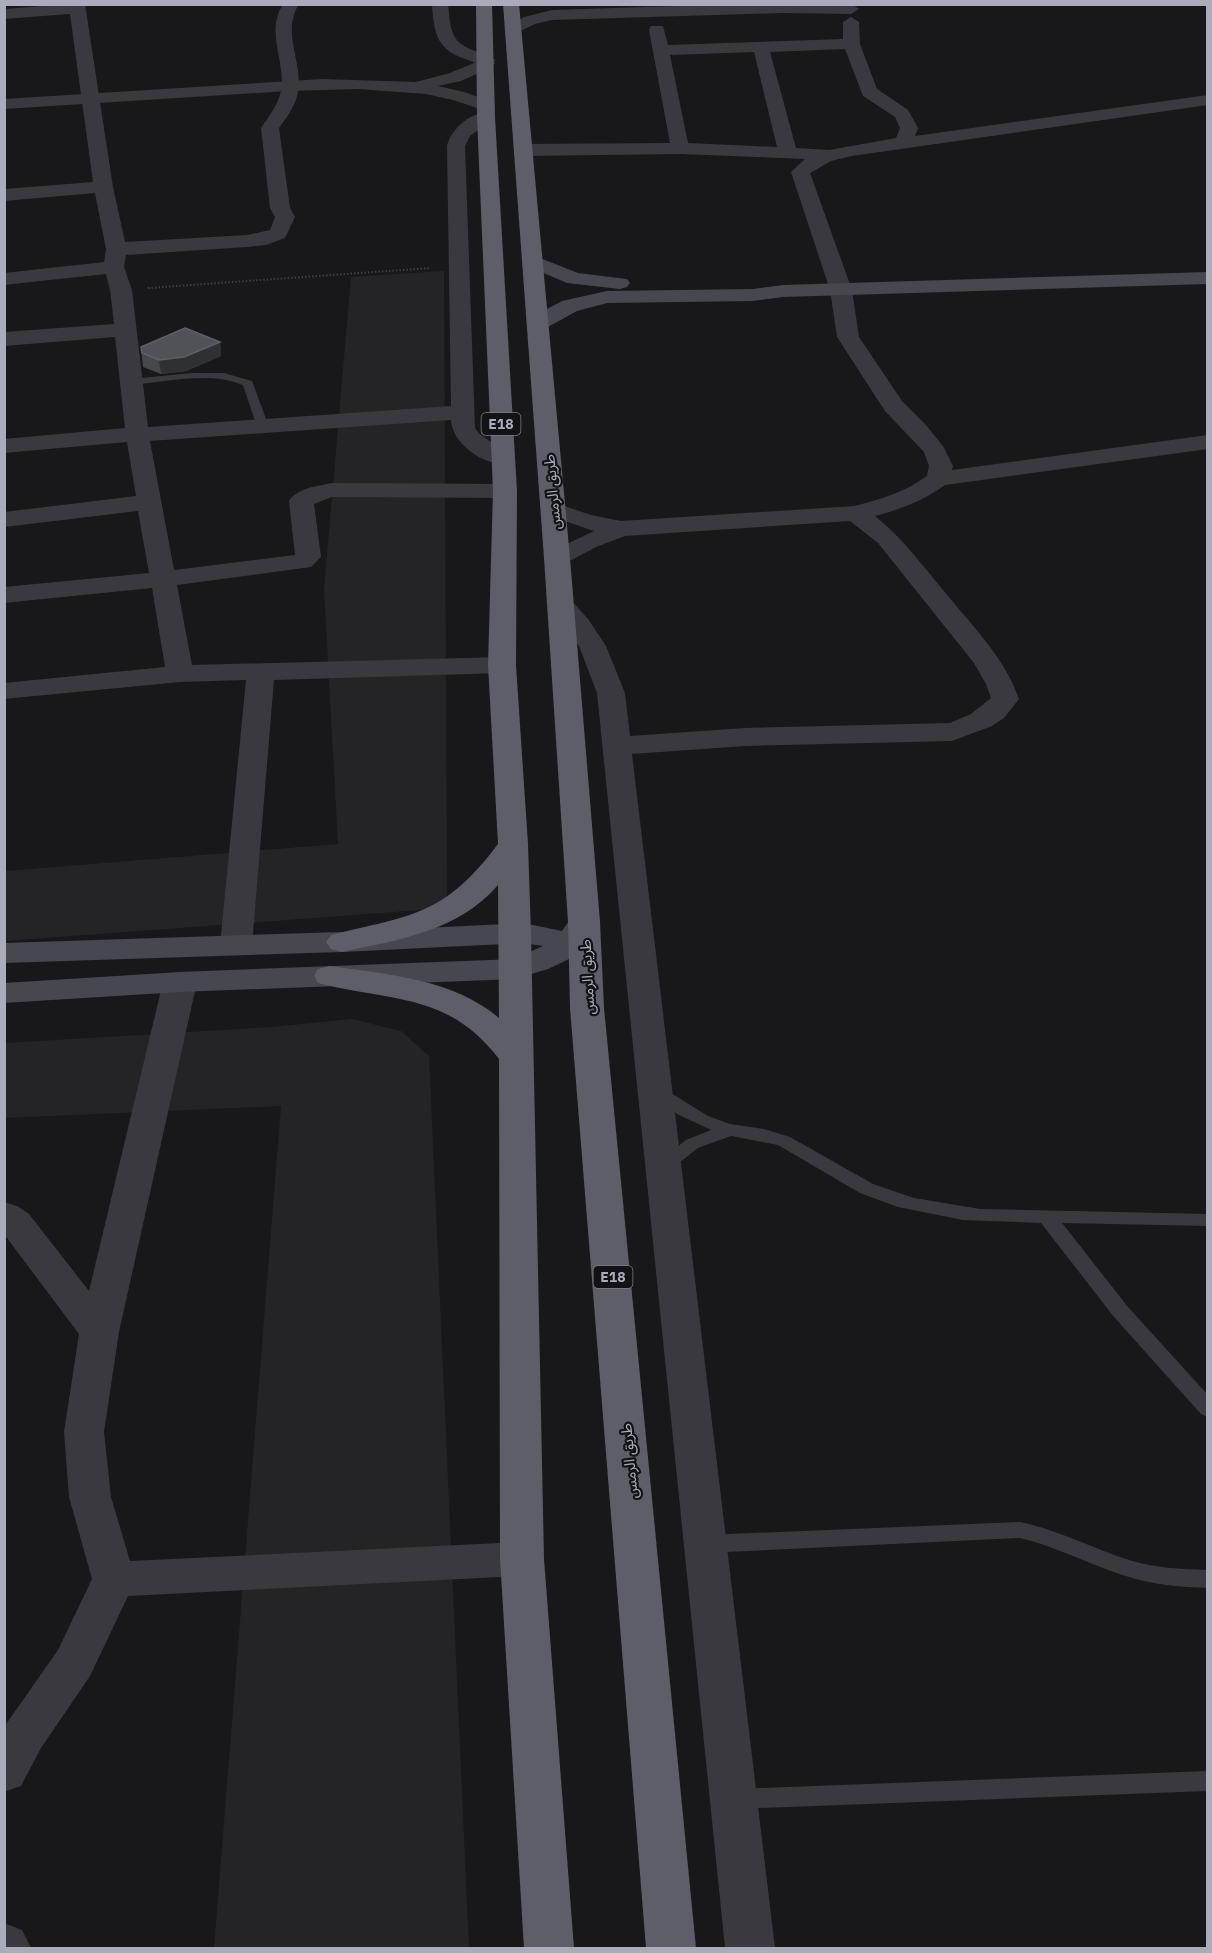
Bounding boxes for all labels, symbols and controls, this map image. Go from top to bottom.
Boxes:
road number: E18 [482,413,520,435]
street label: طريق الرمس [539,453,566,530]
street label: طريق الرمس [576,939,599,1015]
road number: E18 [594,1266,632,1288]
street label: طريق الرمس [616,1422,643,1499]

